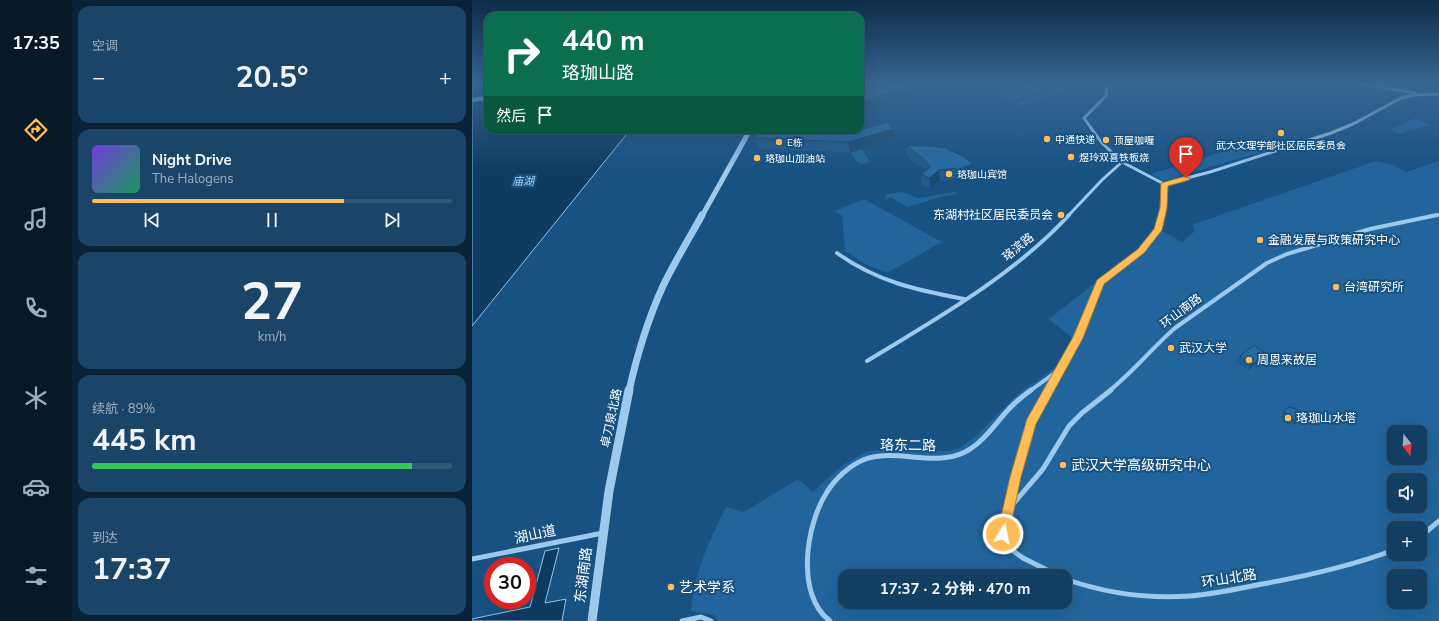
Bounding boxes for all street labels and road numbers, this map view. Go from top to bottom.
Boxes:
street label: 珞滨路 [999,229,1037,265]
street label: 环山南路 [1157,290,1205,332]
street label: 卓刀泉北路 [597,387,625,449]
street label: 珞东二路 [880,436,936,455]
street label: 湖山道 [513,521,558,548]
street label: 东湖南路 [571,546,596,604]
street label: 环山北路 [1200,565,1258,592]

